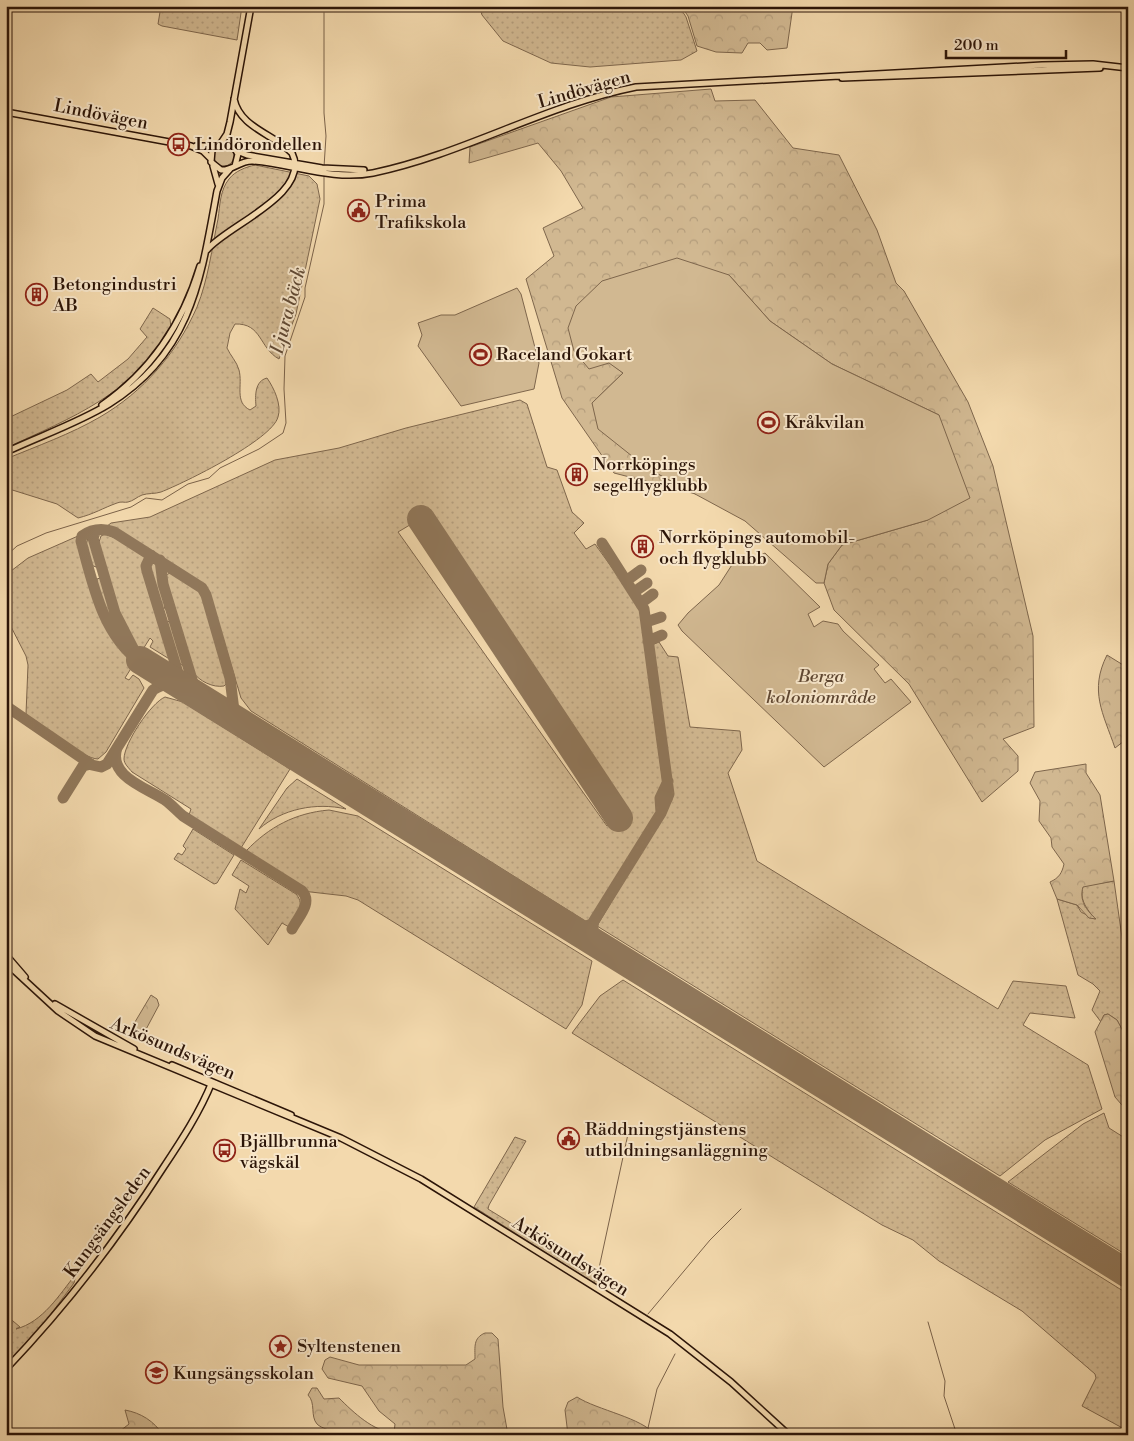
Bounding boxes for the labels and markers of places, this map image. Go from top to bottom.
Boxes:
bus stop icon: Lindörondellen [167,132,191,156]
place label: Lindörondellen [195,133,322,156]
place label: Prima Trafikskola [375,190,467,234]
public building icon: Prima Trafikskola [347,199,371,223]
place label: Betongindustri AB [52,273,177,317]
building icon: Betongindustri AB [25,282,49,306]
sports icon: Raceland Gokart [468,342,492,366]
place label: Raceland Gokart [496,343,633,366]
sports icon: Kråkvilan [757,410,781,434]
place label: Kråkvilan [785,411,865,434]
place label: Norrköpings segelflygklubb [593,453,708,497]
building icon: Norrköpings segelflygklubb [565,462,589,486]
place label: Norrköpings automobil- och flygklubb [659,526,855,570]
building icon: Norrköpings automobil- och flygklubb [631,535,655,559]
place label: Räddningstjänstens utbildningsanläggning [585,1118,769,1162]
public building icon: Räddningstjänstens utbildningsanläggning [557,1127,581,1151]
place label: Bjällbrunna vägskäl [239,1130,339,1174]
bus stop icon: Bjällbrunna vägskäl [212,1139,236,1163]
place icon: Syltenstenen [269,1334,293,1358]
place label: Syltenstenen [297,1335,401,1358]
school or university icon: Kungsängsskolan [145,1361,169,1385]
place label: Kungsängsskolan [173,1362,314,1385]

